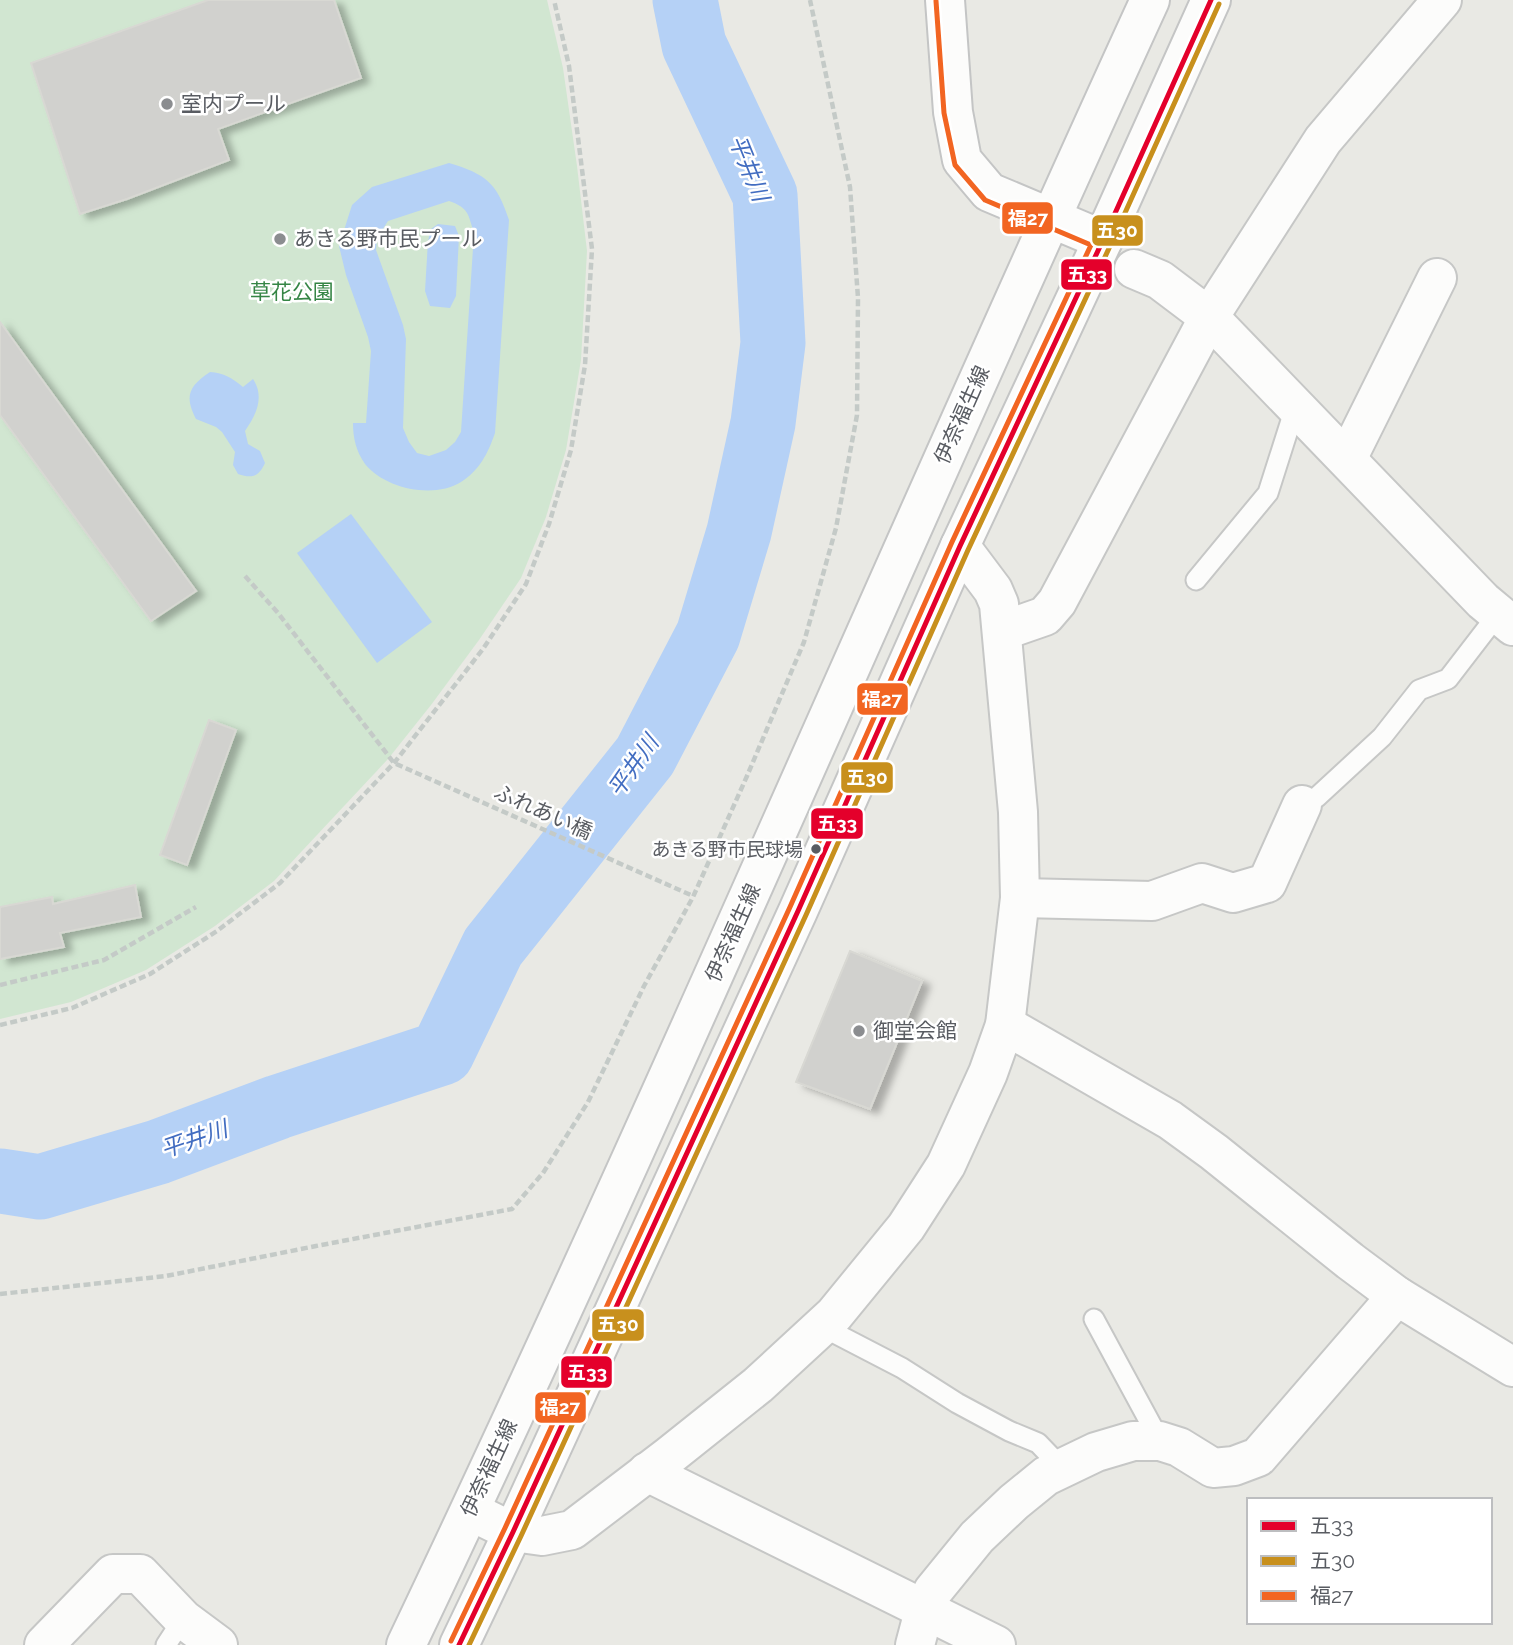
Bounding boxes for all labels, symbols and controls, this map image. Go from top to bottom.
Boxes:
place label: 室内プール [181,91,286,116]
marker: 室内プール [159,96,175,112]
water label: 平井川 [724,131,776,208]
line badge: 福27 [1001,201,1054,235]
text: 福27 [1008,207,1049,229]
line badge: 五30 [1091,214,1144,247]
text: 五30 [1096,219,1138,241]
place label: あきる野市民プール [294,226,483,251]
marker: あきる野市民プール [272,231,288,247]
line badge: 五33 [1060,258,1113,291]
text: 五33 [1067,263,1107,285]
park label: 草花公園 [250,279,334,304]
street label: 伊奈福生線 [929,362,994,468]
line badge: 福27 [856,682,909,716]
text: 福27 [862,688,903,710]
water label: 平井川 [602,727,665,802]
line badge: 五30 [840,761,894,794]
text: 五30 [846,766,888,788]
street label: ふれあい橋 [490,779,596,844]
line badge: 五33 [810,807,864,840]
text: 五33 [817,812,857,834]
place label: あきる野市民球場 [651,838,803,860]
marker: あきる野市民球場 [809,842,823,856]
street label: 伊奈福生線 [700,880,765,986]
place label: 御堂会館 [873,1018,957,1043]
marker: 御堂会館 [851,1023,867,1039]
water label: 平井川 [157,1114,234,1163]
line badge: 五30 [591,1308,645,1342]
text: 五30 [597,1313,639,1335]
line badge: 五33 [560,1355,613,1389]
text: 五33 [567,1361,607,1383]
line badge: 福27 [534,1391,587,1424]
text: 福27 [540,1396,581,1418]
street label: 伊奈福生線 [455,1415,522,1521]
legend [1247,1498,1492,1624]
text: 五33 [1310,1513,1353,1538]
text: 五30 [1310,1548,1355,1573]
text: 福27 [1310,1583,1354,1608]

